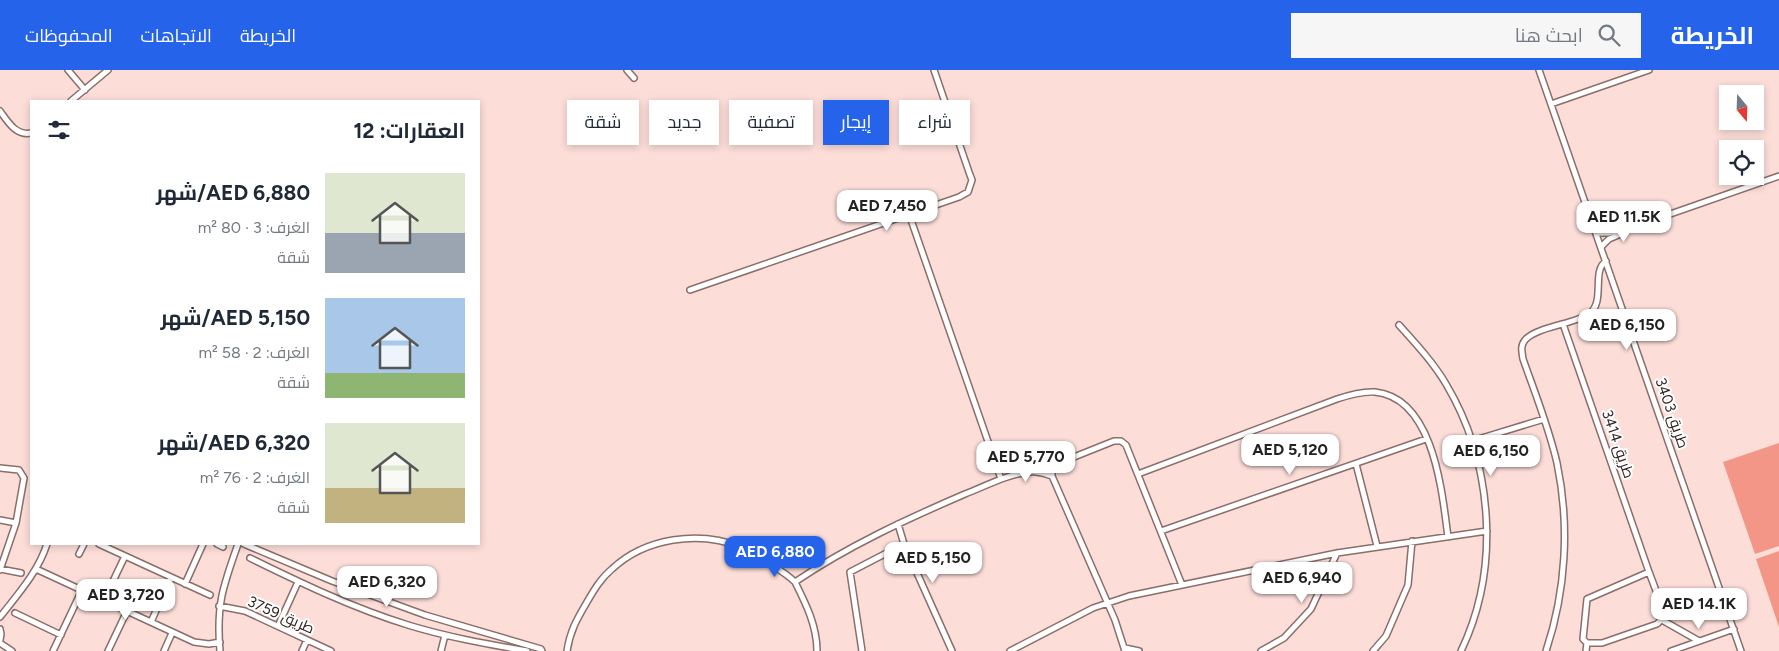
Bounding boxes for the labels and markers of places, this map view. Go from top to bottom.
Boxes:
pin: AED 7,450 [830,190,944,232]
pin: AED 11.5K [1567,200,1681,243]
pin: AED 6,150 [1570,308,1684,351]
pin: AED 5,120 [1233,434,1347,476]
pin: AED 6,150 [1434,434,1548,477]
pin: AED 5,770 [969,440,1083,483]
pin: AED 6,880 [718,536,832,578]
pin: AED 5,150 [876,542,990,584]
pin: AED 6,940 [1245,562,1359,604]
pin: AED 6,320 [330,566,444,608]
pin: AED 3,720 [69,578,183,621]
pin: AED 14.1K [1642,588,1756,630]

